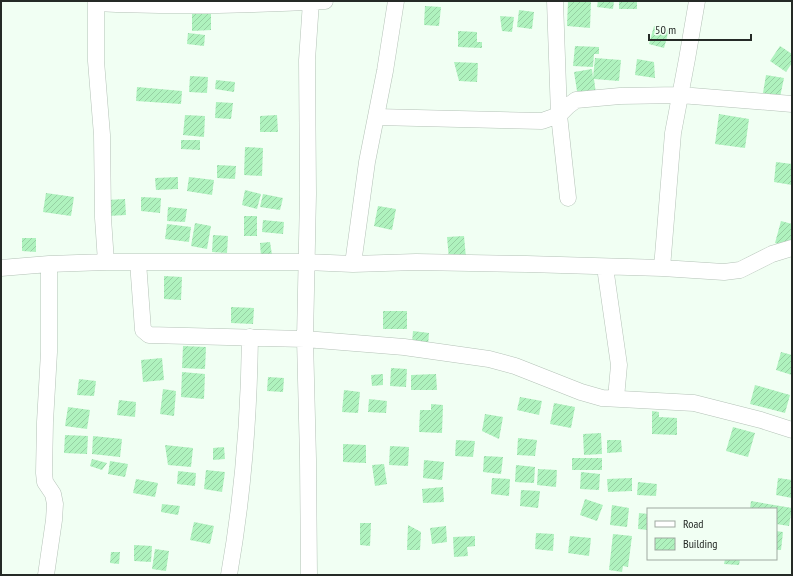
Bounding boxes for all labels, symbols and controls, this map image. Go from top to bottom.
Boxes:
scale bar [649,16,751,42]
text: 50 m [655,22,676,37]
legend [647,508,777,560]
text: Road [683,516,703,531]
text: Building [683,536,718,551]

